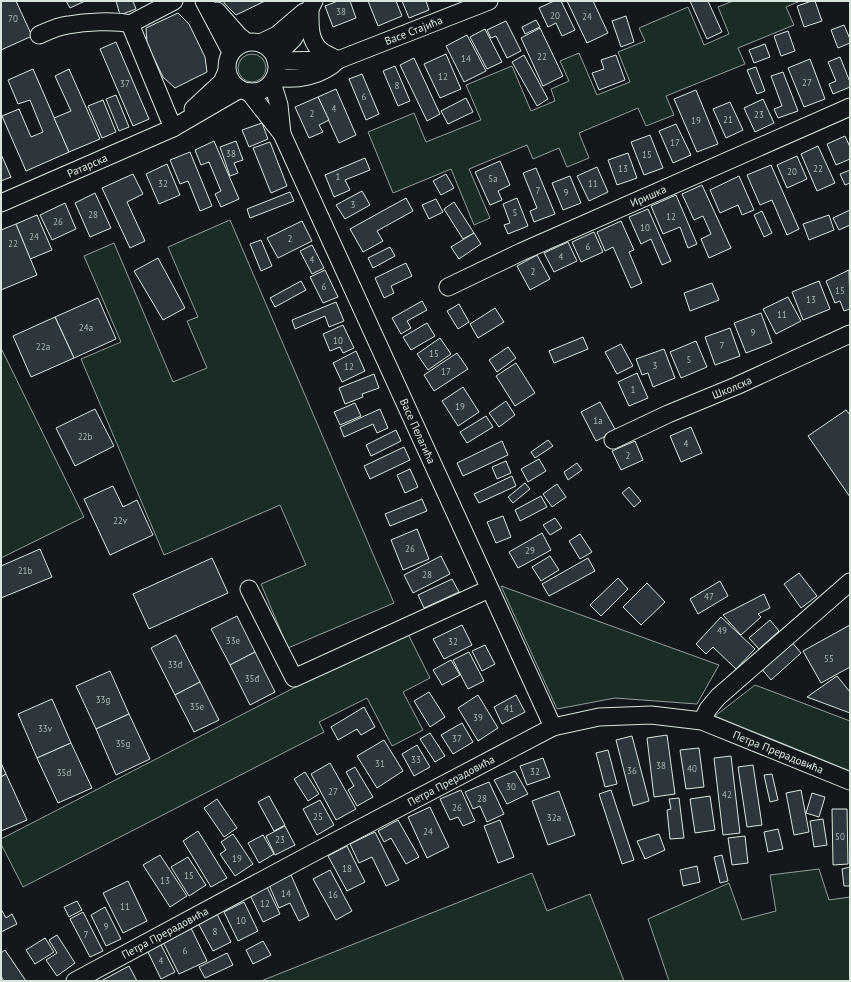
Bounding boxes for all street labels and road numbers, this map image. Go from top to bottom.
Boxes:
street label: Васе Стајића [382,13,444,48]
street label: Ратарска [65,150,110,180]
street label: Иришка [628,182,669,210]
street label: Школска [710,373,754,402]
street label: Васе Пелагића [397,396,439,466]
street label: Петра Прерадовића [731,727,826,777]
street label: Петра Прерадовића [405,752,497,809]
street label: Петра Прерадовића [119,904,211,962]

